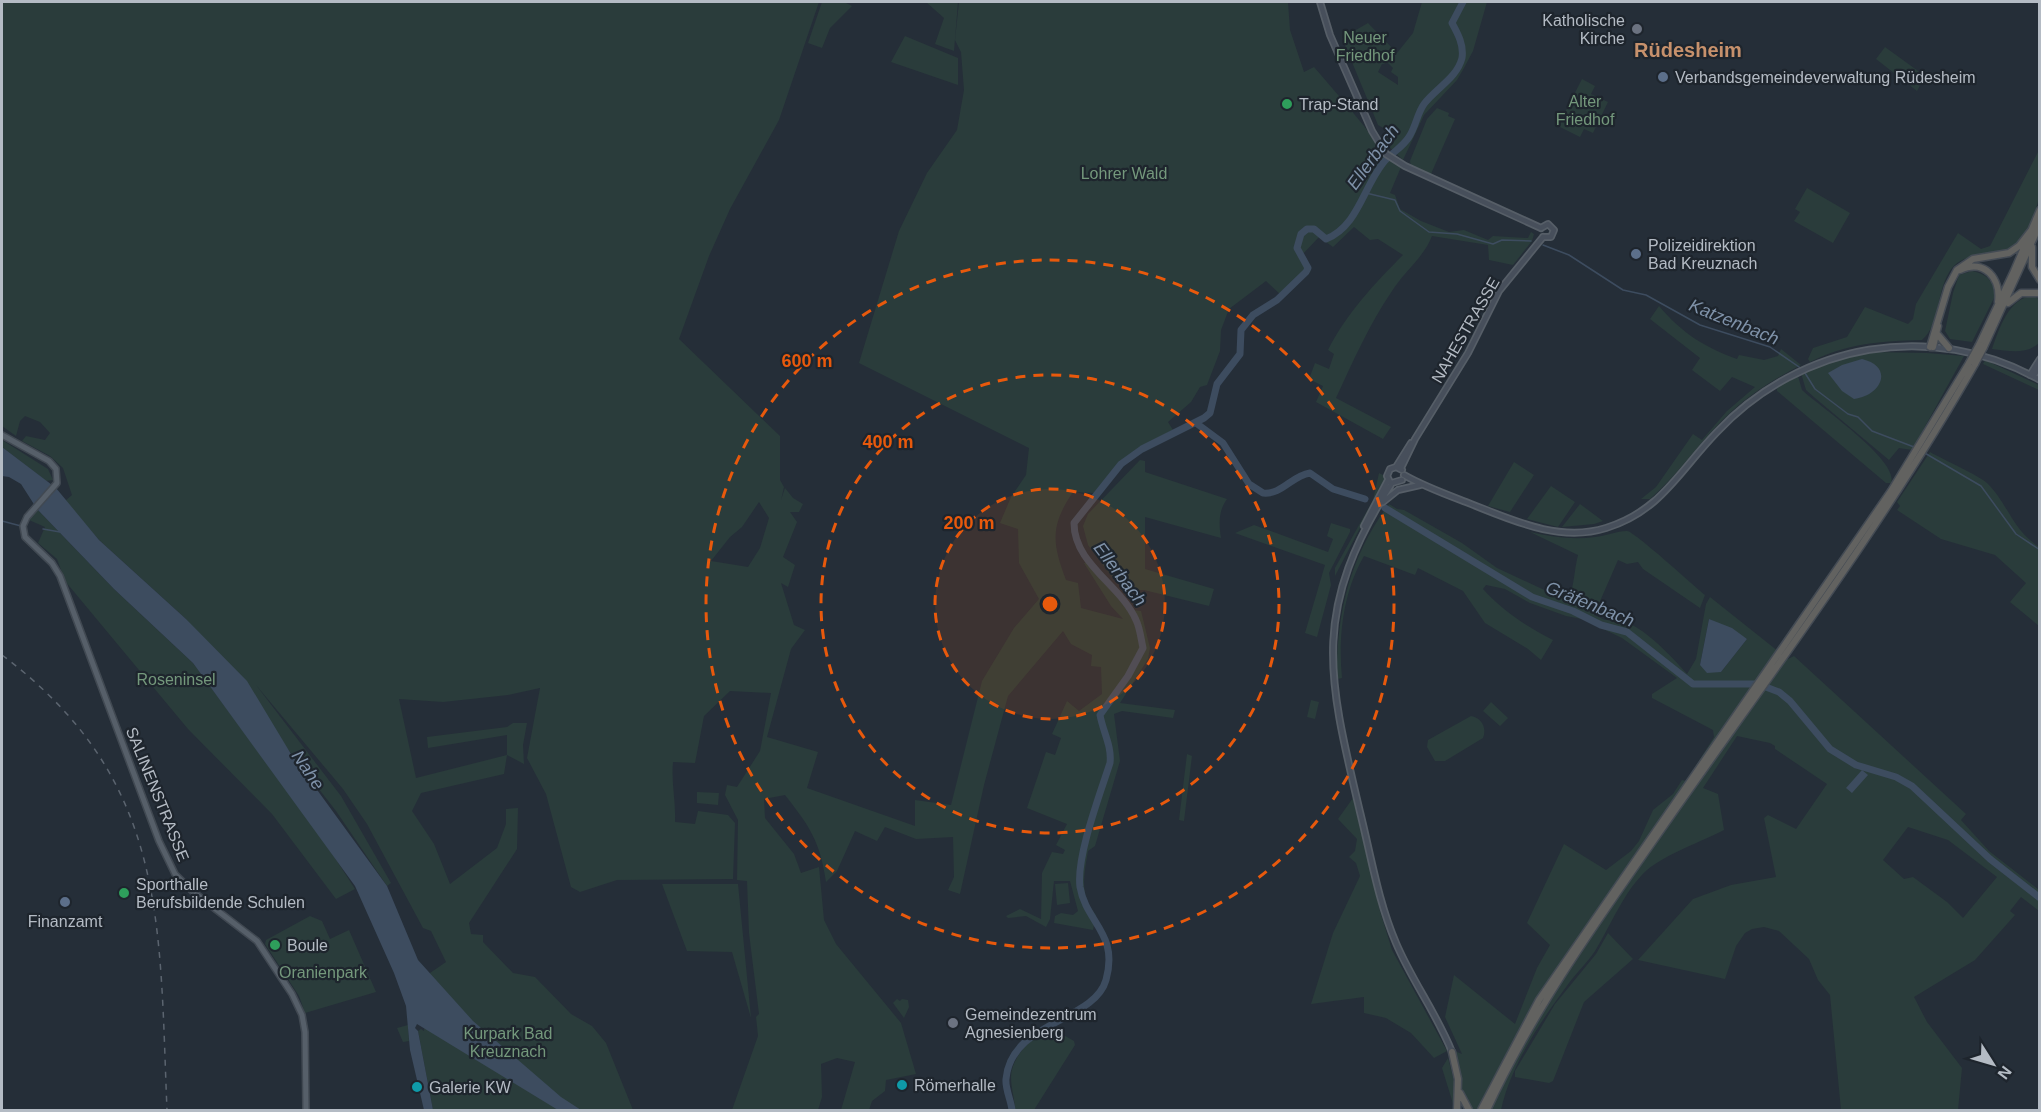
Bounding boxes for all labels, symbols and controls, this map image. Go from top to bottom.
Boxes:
place label: Katholische Kirche [1542,12,1625,47]
marker: Katholische Kirche [1630,22,1644,36]
park label: Neuer Friedhof [1336,29,1395,64]
district label: Rüdesheim [1634,39,1742,61]
place label: Verbandsgemeindeverwaltung Rüdesheim [1675,69,1976,86]
marker: Verbandsgemeindeverwaltung Rüdesheim [1656,70,1670,84]
park label: Alter Friedhof [1556,93,1615,128]
place label: Trap-Stand [1299,96,1378,113]
marker: Trap-Stand [1280,97,1294,111]
water label: Ellerbach [1343,121,1403,193]
park label: Lohrer Wald [1081,165,1167,182]
place label: Polizeidirektion Bad Kreuznach [1648,237,1757,272]
marker: Polizeidirektion Bad Kreuznach [1629,247,1643,261]
street label: NAHESTRASSE [1428,274,1503,386]
water label: Katzenbach [1686,295,1782,349]
text: 600 m [781,351,833,371]
text: 400 m [862,432,914,452]
text: 200 m [943,513,995,533]
water label: Ellerbach [1089,538,1151,610]
water label: Gräfenbach [1543,577,1637,631]
centre of rings [1040,594,1060,614]
park label: Roseninsel [136,671,216,688]
street label: SALINENSTRASSE [123,725,192,864]
water label: Nahe [288,747,328,793]
place label: Sporthalle Berufsbildende Schulen [136,876,305,911]
marker: Sporthalle Berufsbildende Schulen [117,886,131,900]
marker: Finanzamt [58,895,72,909]
place label: Finanzamt [28,913,103,930]
place label: Boule [287,937,328,954]
marker: Boule [268,938,282,952]
park label: Oranienpark [279,964,368,981]
place label: Gemeindezentrum Agnesienberg [965,1006,1097,1041]
marker: Gemeindezentrum Agnesienberg [946,1016,960,1030]
park label: Kurpark Bad Kreuznach [464,1025,552,1060]
north arrow [1963,1034,2023,1094]
text: N [1994,1063,2015,1082]
place label: Römerhalle [914,1077,996,1094]
marker: Römerhalle [895,1078,909,1092]
place label: Galerie KW [429,1079,512,1096]
marker: Galerie KW [410,1080,424,1094]

